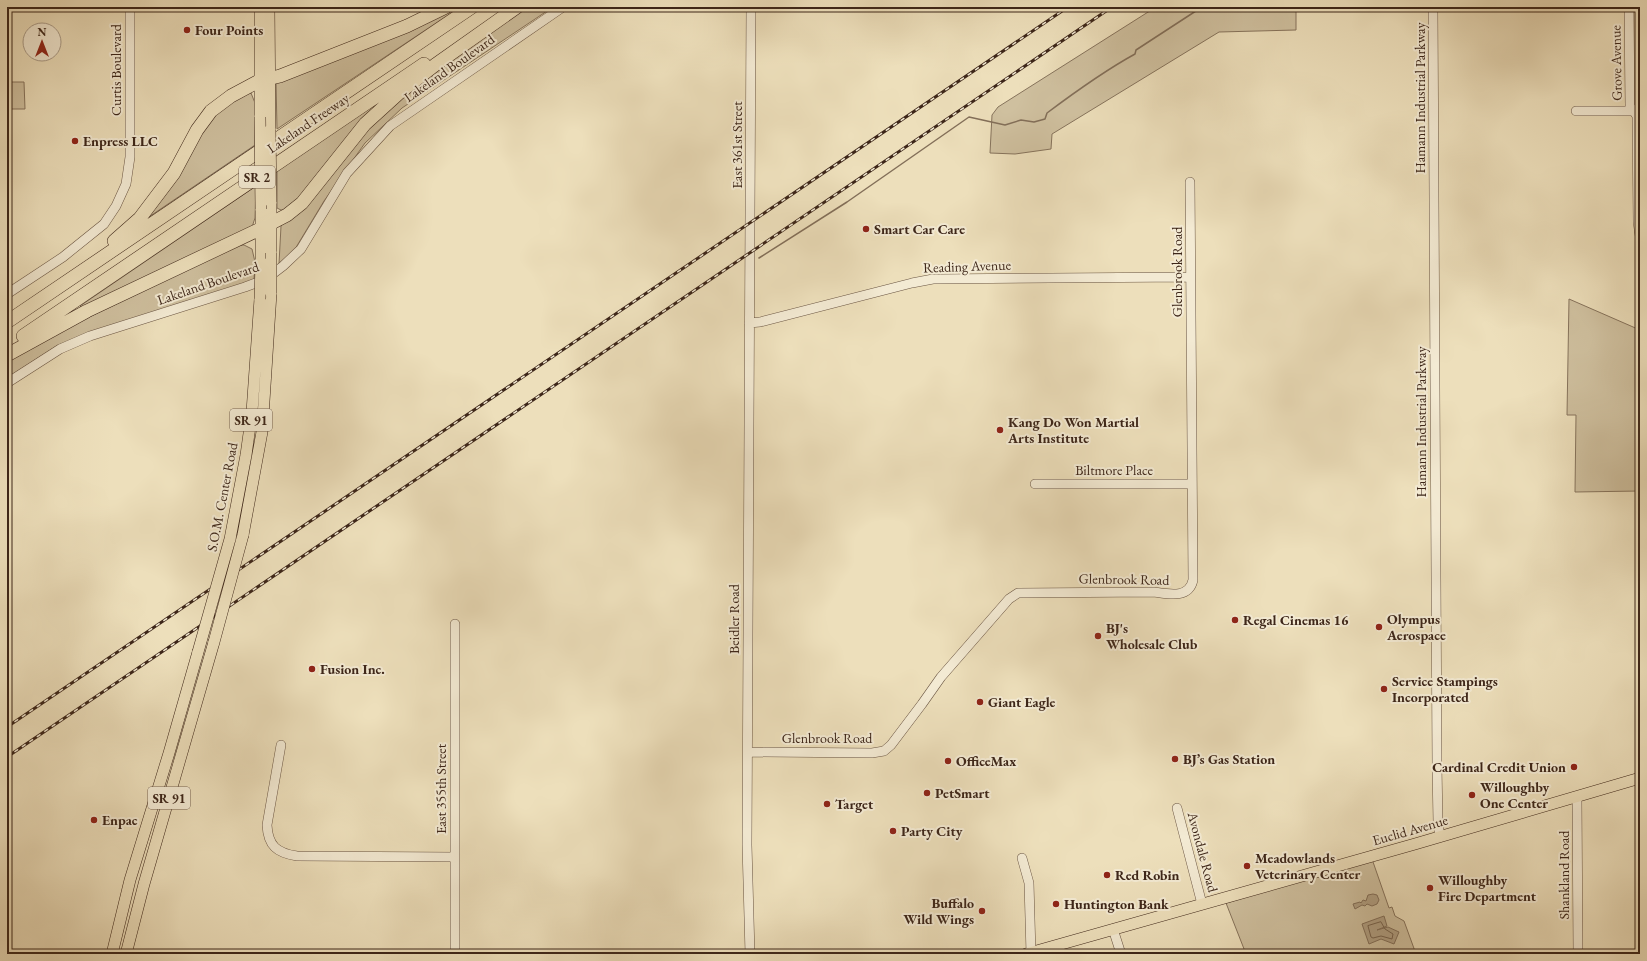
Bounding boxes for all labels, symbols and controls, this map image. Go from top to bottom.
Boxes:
place label: Four Points [195,21,263,39]
north arrow [22,22,62,62]
street label: Hamann Industrial Parkway [1411,22,1429,174]
street label: Curtis Boulevard [107,23,125,116]
street label: Grove Avenue [1606,24,1626,101]
text: N [38,25,47,39]
marker: Four Points [182,25,192,35]
street label: Lakeland Boulevard [400,30,499,106]
street label: Lakeland Freeway [263,88,353,157]
street label: East 361st Street [728,101,746,189]
place label: Enpress LLC [83,132,158,150]
marker: Enpress LLC [70,136,80,146]
road number: SR 2 [239,166,275,188]
place label: Smart Car Care [874,220,965,238]
marker: Smart Car Care [861,224,871,234]
street label: Glenbrook Road [1168,226,1186,317]
street label: Reading Avenue [923,255,1012,277]
street label: Lakeland Boulevard [155,257,262,309]
street label: Hamann Industrial Parkway [1412,346,1430,498]
road number: SR 91 [230,409,272,431]
place label: Kang Do Won Martial Arts Institute [1007,413,1139,447]
marker: Kang Do Won Martial Arts Institute [995,425,1005,435]
street label: S.O.M. Center Road [203,440,242,553]
street label: Biltmore Place [1075,461,1153,479]
street label: Glenbrook Road [1079,569,1170,589]
street label: Beidler Road [725,583,743,654]
place label: Olympus Aerospace [1386,610,1446,644]
place label: Regal Cinemas 16 [1243,611,1349,629]
marker: Regal Cinemas 16 [1230,615,1240,625]
place label: BJ's Wholesale Club [1106,619,1198,653]
marker: Olympus Aerospace [1374,622,1384,632]
marker: BJ's Wholesale Club [1093,631,1103,641]
place label: Fusion Inc. [320,660,385,678]
marker: Fusion Inc. [307,664,317,674]
place label: Service Stampings Incorporated [1392,672,1498,706]
marker: Service Stampings Incorporated [1379,684,1389,694]
place label: Giant Eagle [988,693,1055,711]
marker: Giant Eagle [975,697,985,707]
street label: Glenbrook Road [782,729,873,747]
street label: East 355th Street [432,743,450,834]
place label: BJ’s Gas Station [1183,750,1275,768]
place label: OfficeMax [956,752,1016,770]
marker: BJ’s Gas Station [1170,754,1180,764]
marker: OfficeMax [943,756,953,766]
place label: Cardinal Credit Union [1432,758,1566,776]
marker: Cardinal Credit Union [1569,762,1579,772]
place label: Willoughby One Center [1480,778,1550,812]
place label: PetSmart [935,784,990,802]
road number: SR 91 [148,787,190,809]
marker: PetSmart [922,788,932,798]
marker: Willoughby One Center [1467,790,1477,800]
place label: Target [835,795,874,813]
marker: Target [822,799,832,809]
street label: Avondale Road [1183,809,1223,895]
street label: Euclid Avenue [1370,810,1450,849]
place label: Enpac [102,811,138,829]
marker: Enpac [89,815,99,825]
place label: Party City [901,822,963,840]
marker: Party City [888,826,898,836]
street label: Shankland Road [1555,830,1573,919]
place label: Meadowlands Veterinary Center [1255,849,1361,883]
marker: Meadowlands Veterinary Center [1242,861,1252,871]
place label: Red Robin [1115,866,1180,884]
marker: Red Robin [1102,870,1112,880]
place label: Willoughby Fire Department [1438,871,1537,905]
marker: Willoughby Fire Department [1425,883,1435,893]
place label: Buffalo Wild Wings [903,894,974,928]
place label: Huntington Bank [1064,895,1169,913]
marker: Huntington Bank [1051,899,1061,909]
marker: Buffalo Wild Wings [977,906,987,916]

